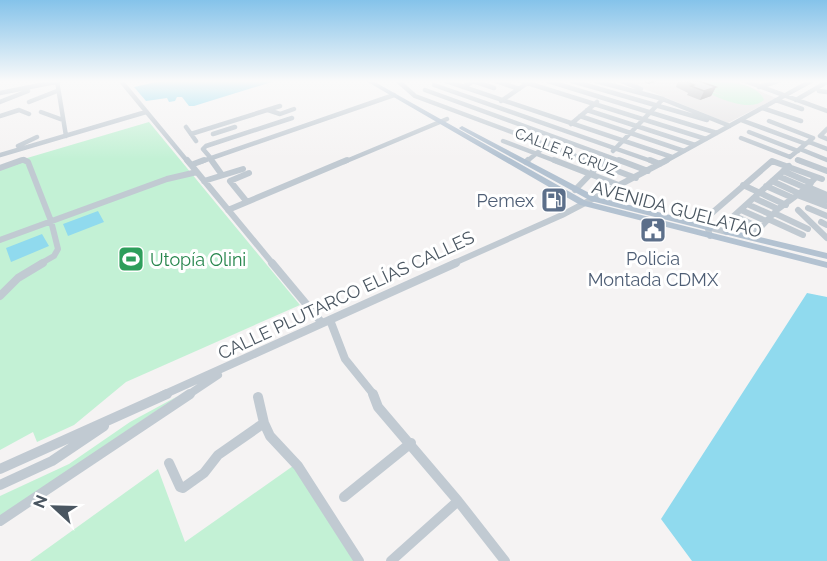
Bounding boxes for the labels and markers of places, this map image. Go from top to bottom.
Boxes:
fuel station icon: Pemex [539,185,569,215]
place label: Pemex [477,190,534,211]
public building icon: Policia Montada CDMX [638,215,668,245]
sports icon: Utopía Olini [116,244,146,274]
place label: Policia Montada CDMX [588,248,719,290]
place label: Utopía Olini [150,249,246,270]

